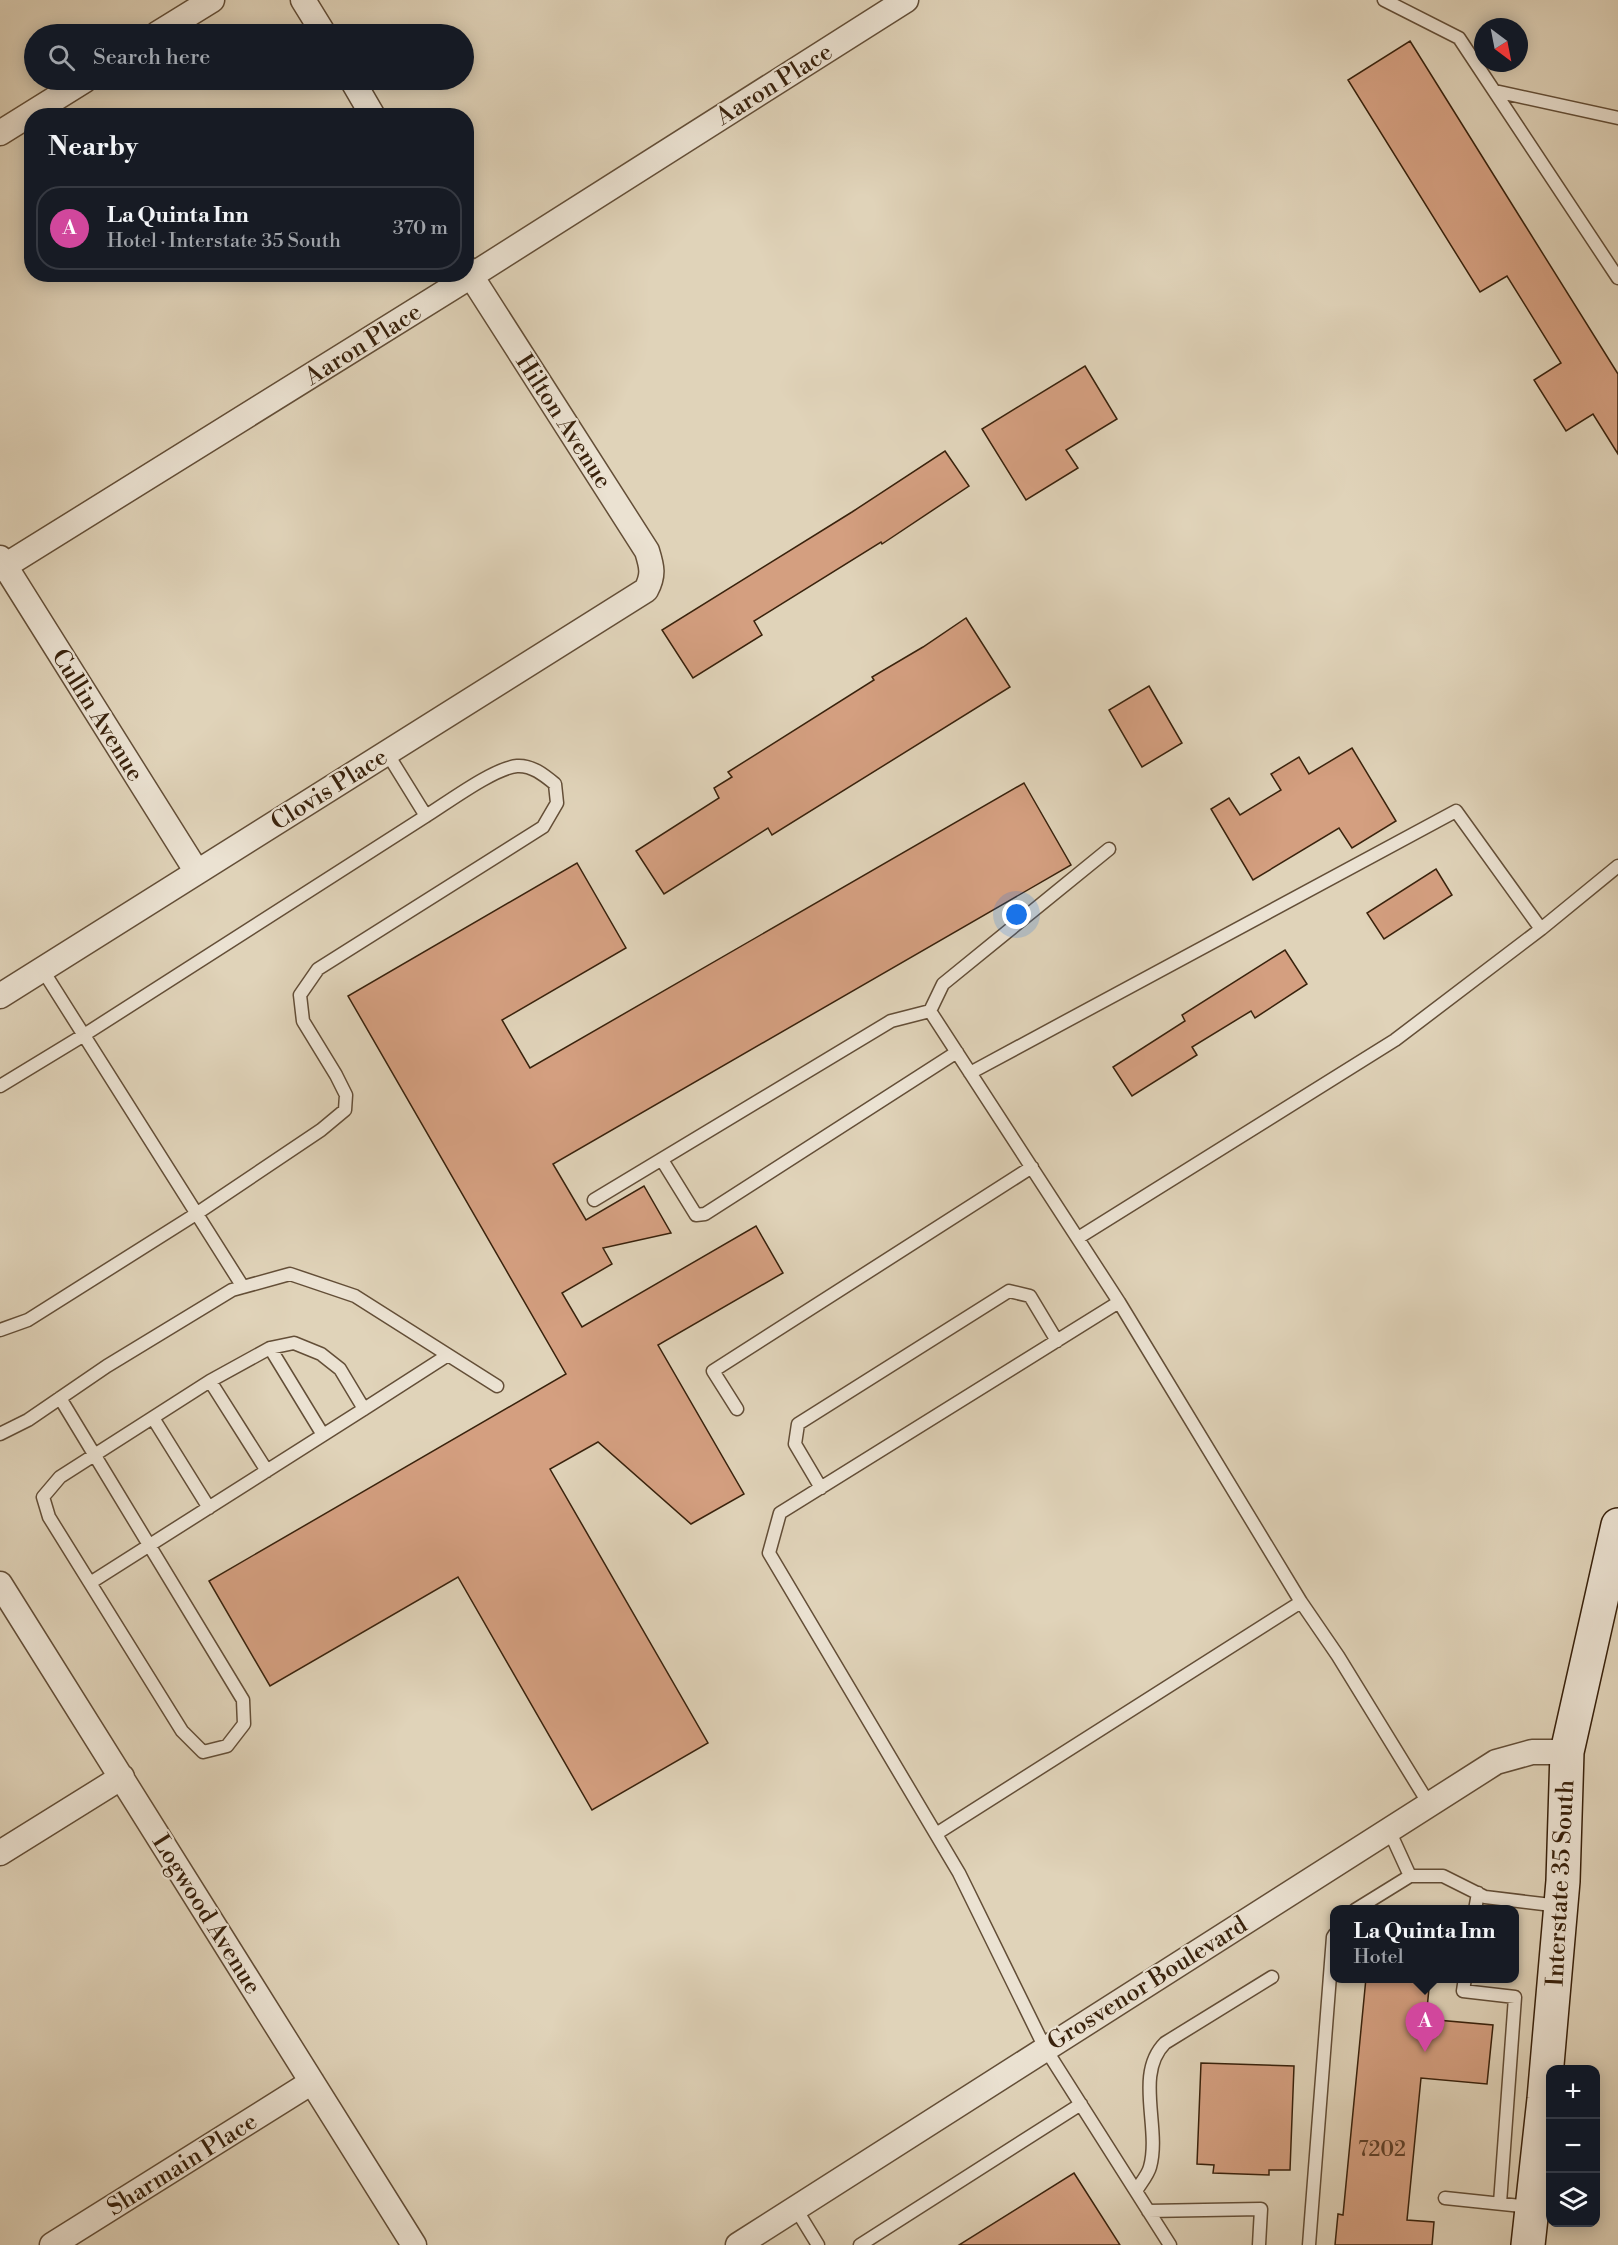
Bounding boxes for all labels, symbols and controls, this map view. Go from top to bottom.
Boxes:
north arrow [1474,18,1528,72]
search box [24,24,474,90]
street label: Aaron Place [710,37,838,133]
icon: search [45,41,78,74]
text: Search here [93,44,210,71]
text: Nearby [48,131,138,163]
text: La Quinta Inn [107,202,249,229]
text: A [62,216,77,241]
text: 370 m [393,216,448,241]
text: Hotel · Interstate 35 South [107,229,341,254]
street label: Aaron Place [299,297,427,393]
street label: Hilton Avenue [509,349,618,494]
street label: Cullin Avenue [45,644,150,787]
street label: Clovis Place [266,742,393,838]
your location [1002,900,1031,929]
street label: Interstate 35 South [1541,1779,1581,1987]
street label: Logwood Avenue [145,1829,267,2000]
popup [1330,1905,1519,1983]
street label: Grosvenor Boulevard [1042,1910,1253,2058]
text: La Quinta Inn [1354,1918,1495,1945]
text: Hotel [1354,1945,1404,1970]
pin: A [1406,2002,1444,2052]
map controls [1546,2065,1600,2227]
button: + [1546,2065,1600,2119]
street label: Sharmain Place [102,2107,263,2223]
button: − [1546,2119,1600,2173]
house number: 7202 [1358,2137,1406,2163]
button: layers [1546,2173,1600,2227]

